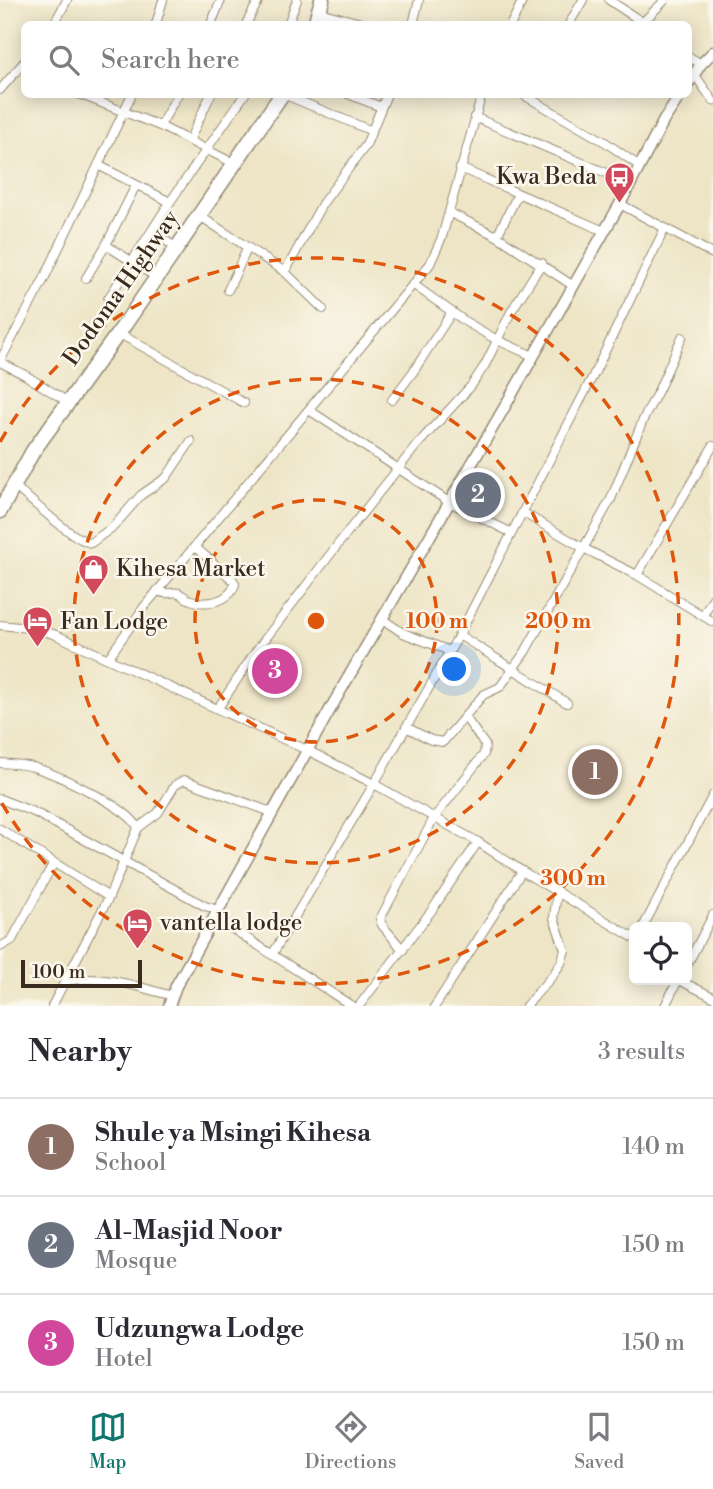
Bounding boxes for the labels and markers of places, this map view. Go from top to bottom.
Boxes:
bus stop icon: Kwa Beda [603,160,637,204]
place label: Kwa Beda [496,163,597,191]
pin: 2 [455,469,501,521]
shop icon: Kihesa Market [76,552,110,596]
place label: Kihesa Market [116,555,265,583]
hotel icon: Fan Lodge [20,605,54,649]
place label: Fan Lodge [60,608,168,636]
centre of rings [304,609,328,633]
pin: 3 [252,645,298,697]
pin: 1 [572,746,618,798]
hotel icon: vantella lodge [120,906,154,950]
place label: vantella lodge [159,909,302,937]

